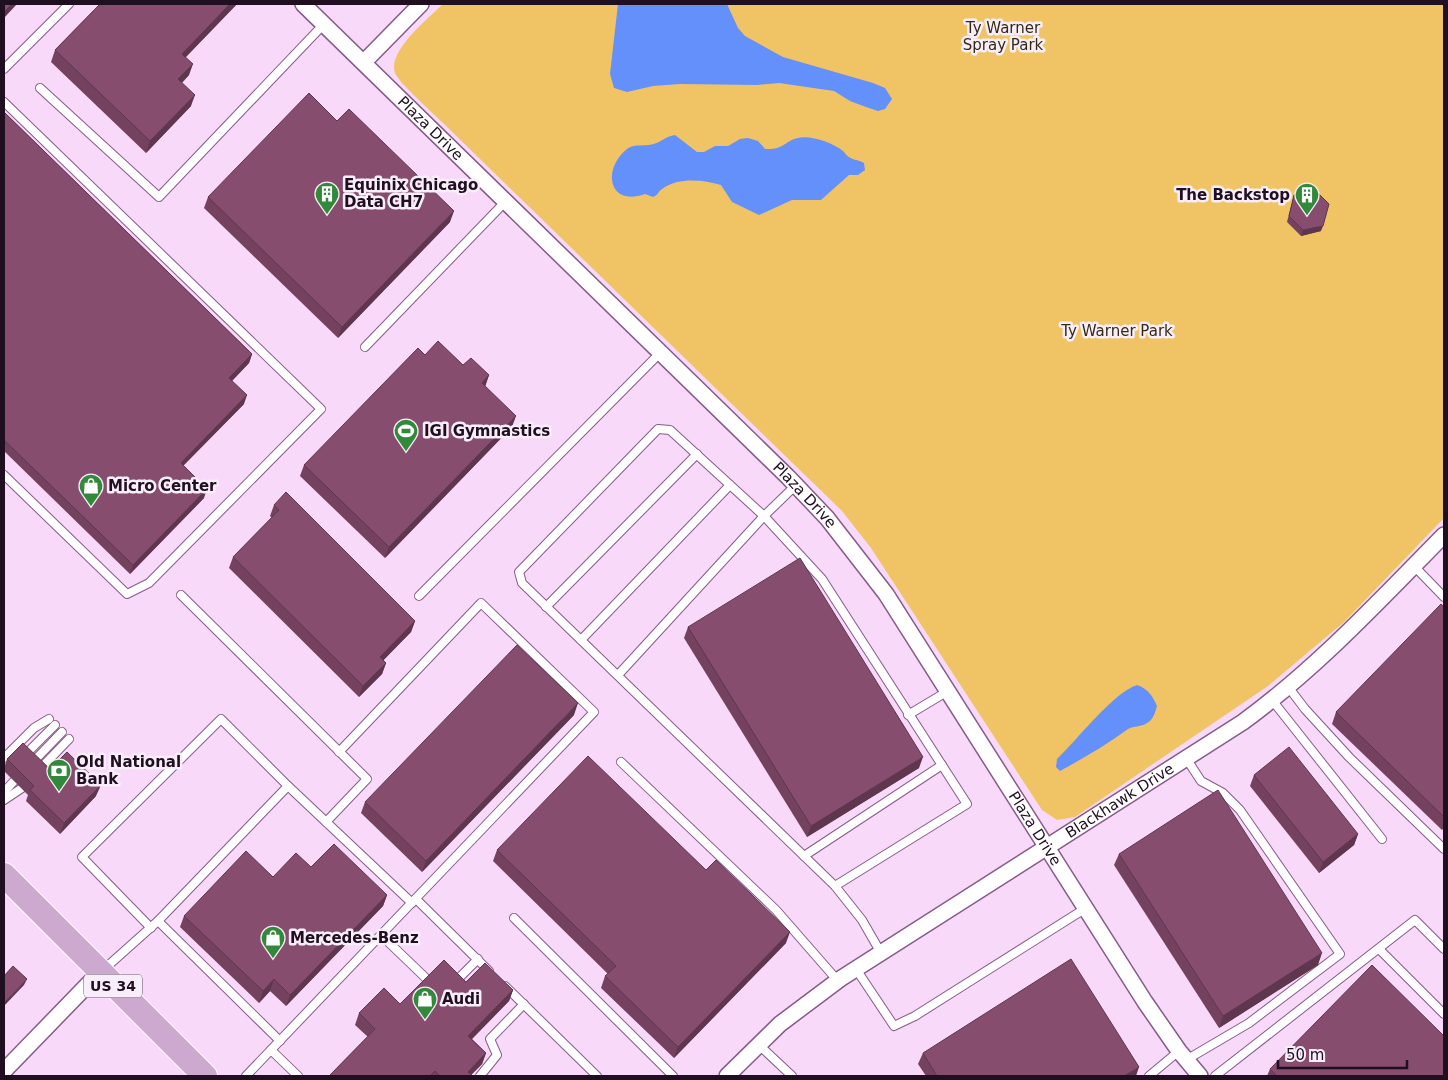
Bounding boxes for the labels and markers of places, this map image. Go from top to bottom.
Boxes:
place label: Equinix Chicago Data CH7 [344,176,478,211]
building icon: Equinix Chicago Data CH7 [314,181,340,215]
building icon: The Backstop [1294,182,1320,216]
place label: The Backstop [1176,186,1290,204]
sports icon: IGI Gymnastics [393,418,419,452]
place label: IGI Gymnastics [424,422,550,440]
shop icon: Micro Center [78,473,104,507]
place label: Micro Center [108,477,217,495]
place label: Old National Bank [76,753,181,788]
bank icon: Old National Bank [46,758,72,792]
shop icon: Mercedes-Benz [260,925,286,959]
place label: Mercedes-Benz [290,929,419,947]
shop icon: Audi [412,986,438,1020]
place label: Audi [442,990,480,1008]

